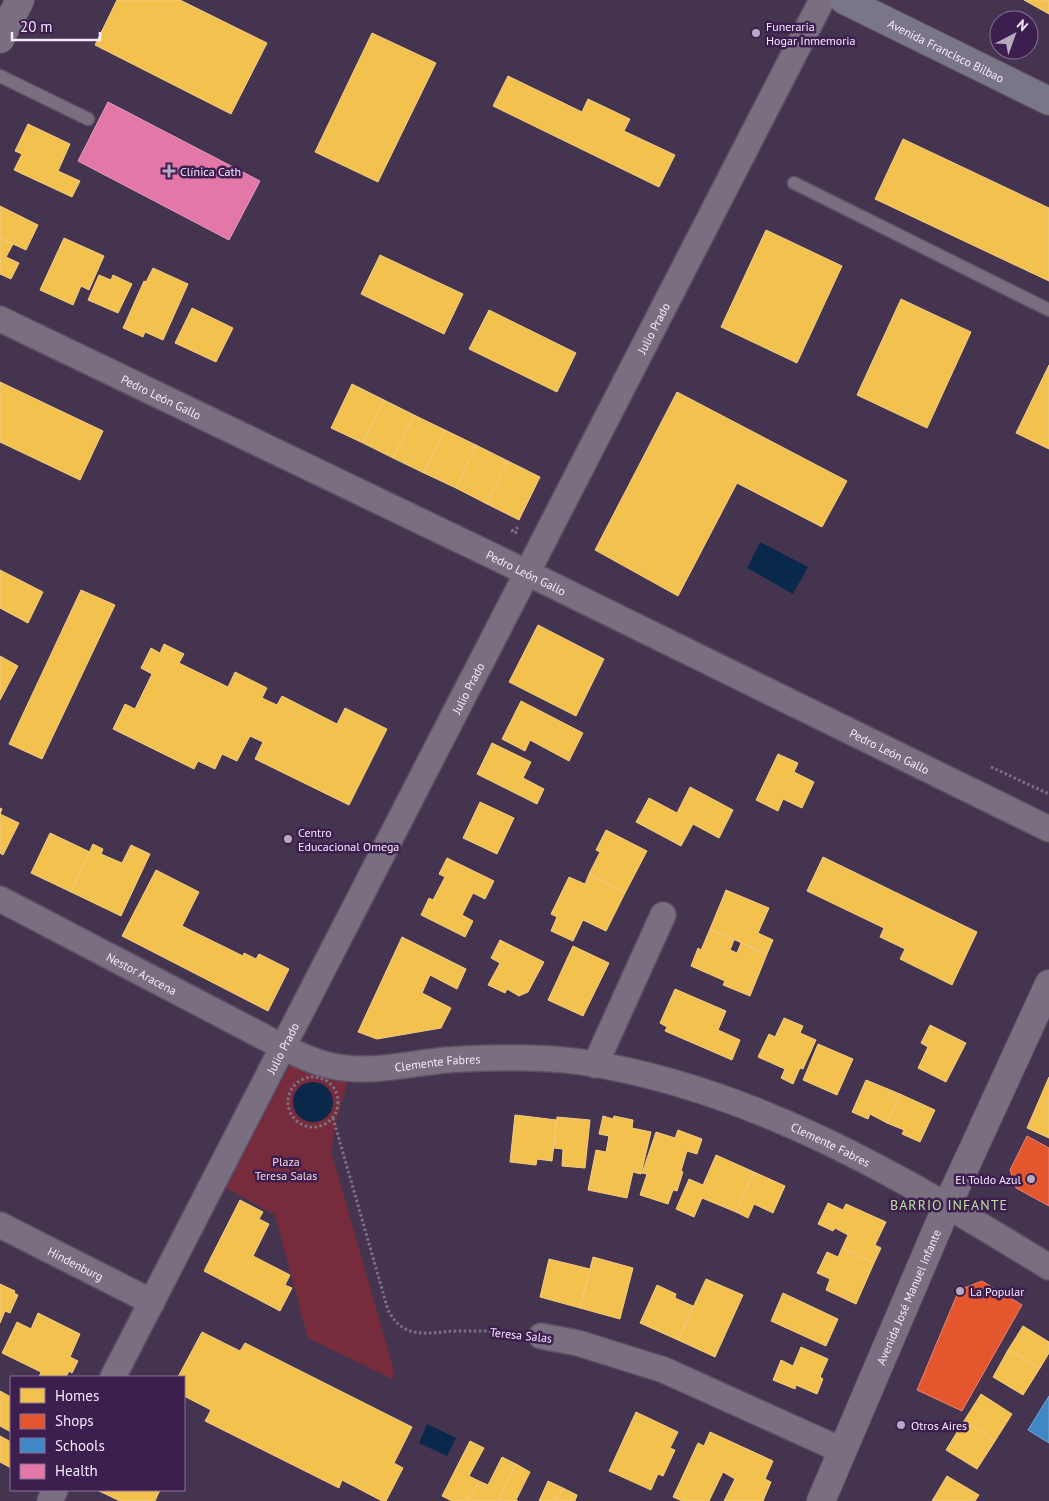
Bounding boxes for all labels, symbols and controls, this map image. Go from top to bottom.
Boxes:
scale bar [12,10,100,42]
north arrow [989,10,1039,60]
street label: Avenida Francisco Bilbao [886,15,1007,85]
text: N [1013,15,1032,35]
text: 20 m [20,17,53,36]
place label: Funeraria Hogar Inmemoria [766,19,856,48]
marker: Funeraria Hogar Inmemoria [750,27,762,39]
marker: Clínica Cath [162,164,176,178]
place label: Clínica Cath [180,164,241,179]
street label: Julio Prado [633,300,673,357]
street label: Pedro León Gallo [119,371,204,422]
street label: Pedro León Gallo [484,546,569,598]
street label: Julio Prado [448,660,487,717]
street label: Pedro León Gallo [847,725,932,777]
place label: Centro Educacional Omega [298,825,399,854]
marker: Centro Educacional Omega [282,833,294,845]
street label: Nestor Aracena [104,949,180,998]
street label: Julio Prado [263,1020,302,1077]
street label: Clemente Fabres [394,1051,481,1074]
street label: Clemente Fabres [789,1119,873,1170]
park label: Plaza Teresa Salas [255,1154,317,1183]
place label: El Toldo Azul [955,1172,1021,1187]
marker: El Toldo Azul [1025,1173,1037,1185]
district label: BARRIO INFANTE [890,1196,1008,1214]
street label: Avenida José Manuel Infante [873,1227,944,1367]
street label: Hindenburg [45,1243,106,1284]
place label: La Popular [970,1284,1024,1299]
marker: La Popular [954,1285,966,1297]
street label: Teresa Salas [489,1324,553,1346]
legend [10,1376,185,1491]
text: Homes [55,1386,99,1405]
text: Shops [55,1411,94,1430]
place label: Otros Aires [911,1418,967,1433]
marker: Otros Aires [895,1419,907,1431]
text: Schools [55,1436,105,1455]
text: Health [55,1461,98,1480]

